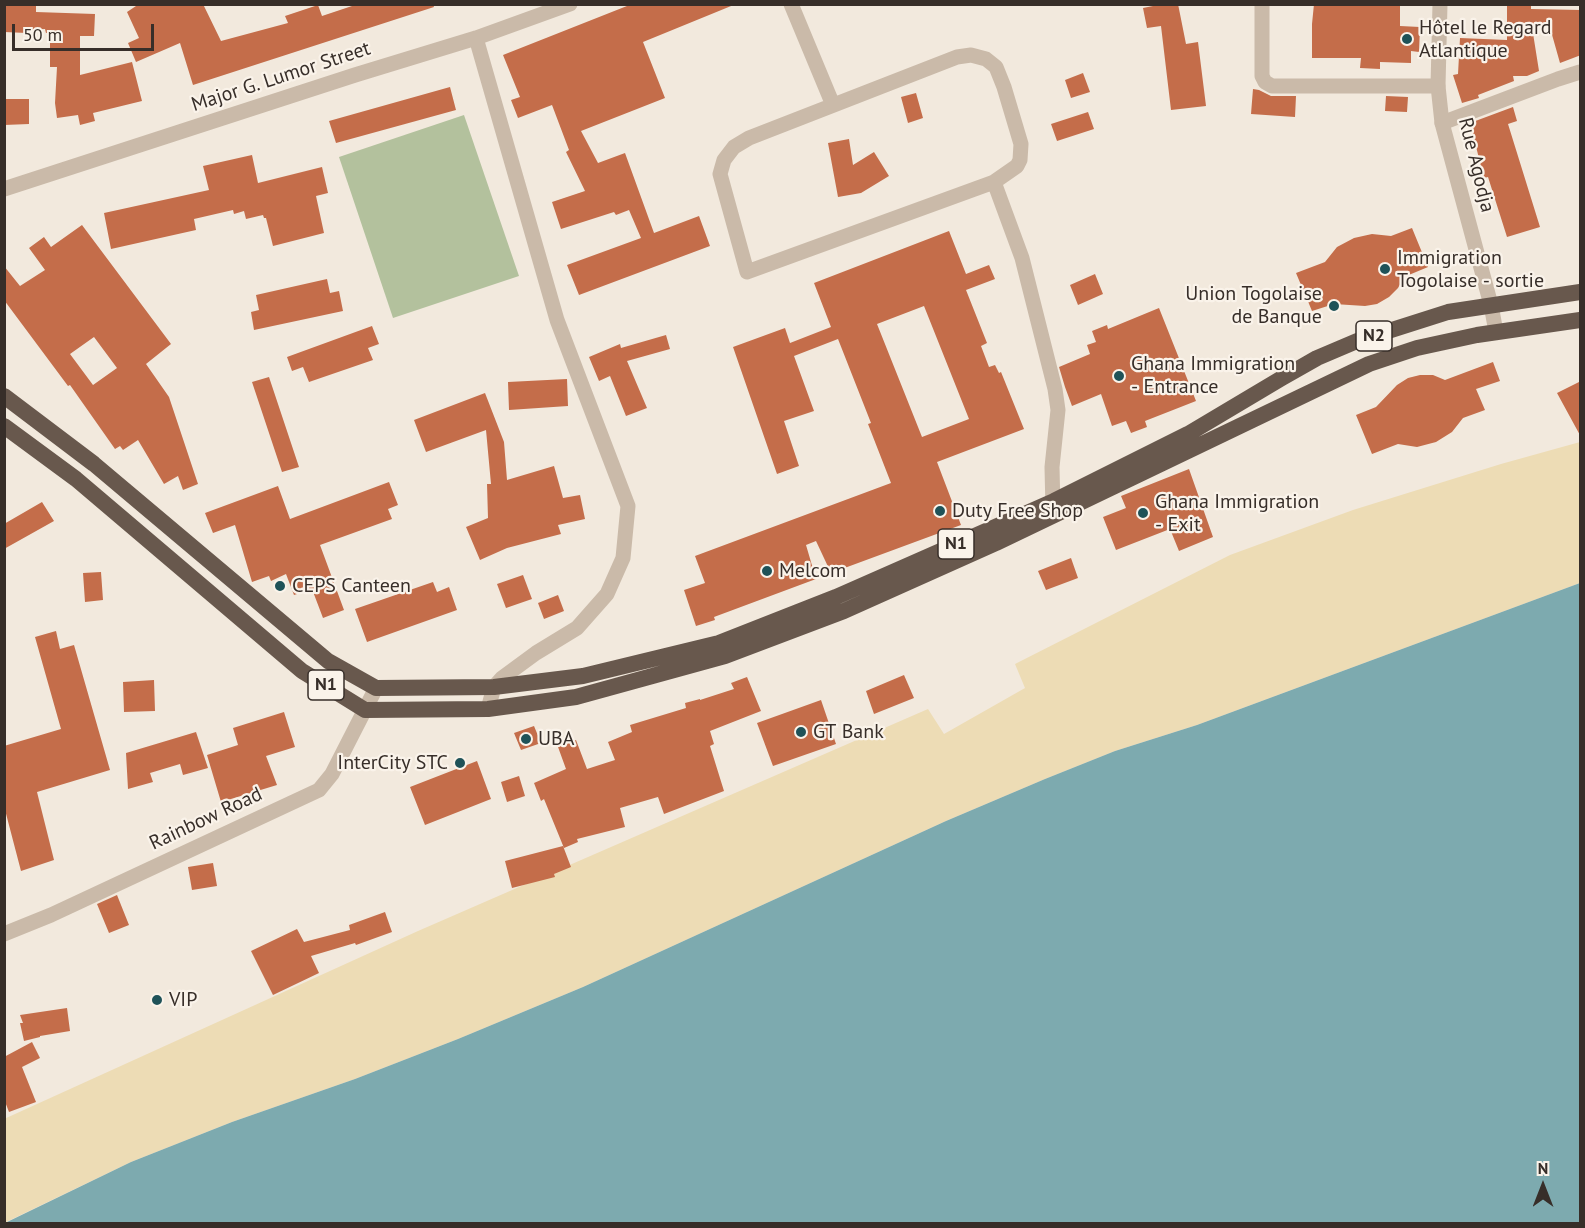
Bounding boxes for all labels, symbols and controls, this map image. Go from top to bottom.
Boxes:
scale bar [15,12,158,50]
place label: Hôtel le Regard Atlantique [1419,16,1551,63]
text: 50 m [23,23,62,46]
marker: Hôtel le Regard Atlantique [1400,32,1414,46]
street label: Major G. Lumor Street [189,37,373,117]
street label: Rue Agodja [1453,115,1499,215]
place label: Immigration Togolaise - sortie [1397,246,1544,293]
marker: Immigration Togolaise - sortie [1378,262,1392,276]
place label: Union Togolaise de Banque [1185,282,1322,329]
marker: Union Togolaise de Banque [1327,299,1341,313]
road number: N2 [1356,321,1392,351]
place label: Ghana Immigration - Entrance [1131,352,1295,399]
marker: Ghana Immigration - Entrance [1112,369,1126,383]
place label: Ghana Immigration - Exit [1155,490,1319,537]
place label: Duty Free Shop [952,499,1083,523]
marker: Duty Free Shop [933,504,947,518]
marker: Ghana Immigration - Exit [1136,506,1150,520]
road number: N1 [938,529,974,559]
place label: Melcom [779,559,846,583]
marker: Melcom [760,564,774,578]
place label: CEPS Canteen [292,574,411,598]
marker: CEPS Canteen [273,579,287,593]
road number: N1 [308,670,344,700]
place label: GT Bank [813,720,884,744]
marker: GT Bank [794,725,808,739]
place label: UBA [538,727,574,751]
marker: UBA [519,732,533,746]
place label: InterCity STC [337,751,448,775]
marker: InterCity STC [453,756,467,770]
street label: Rainbow Road [146,782,266,856]
place label: VIP [169,988,197,1012]
marker: VIP [150,993,164,1007]
north arrow [1513,1156,1573,1216]
text: N [1538,1158,1548,1178]

